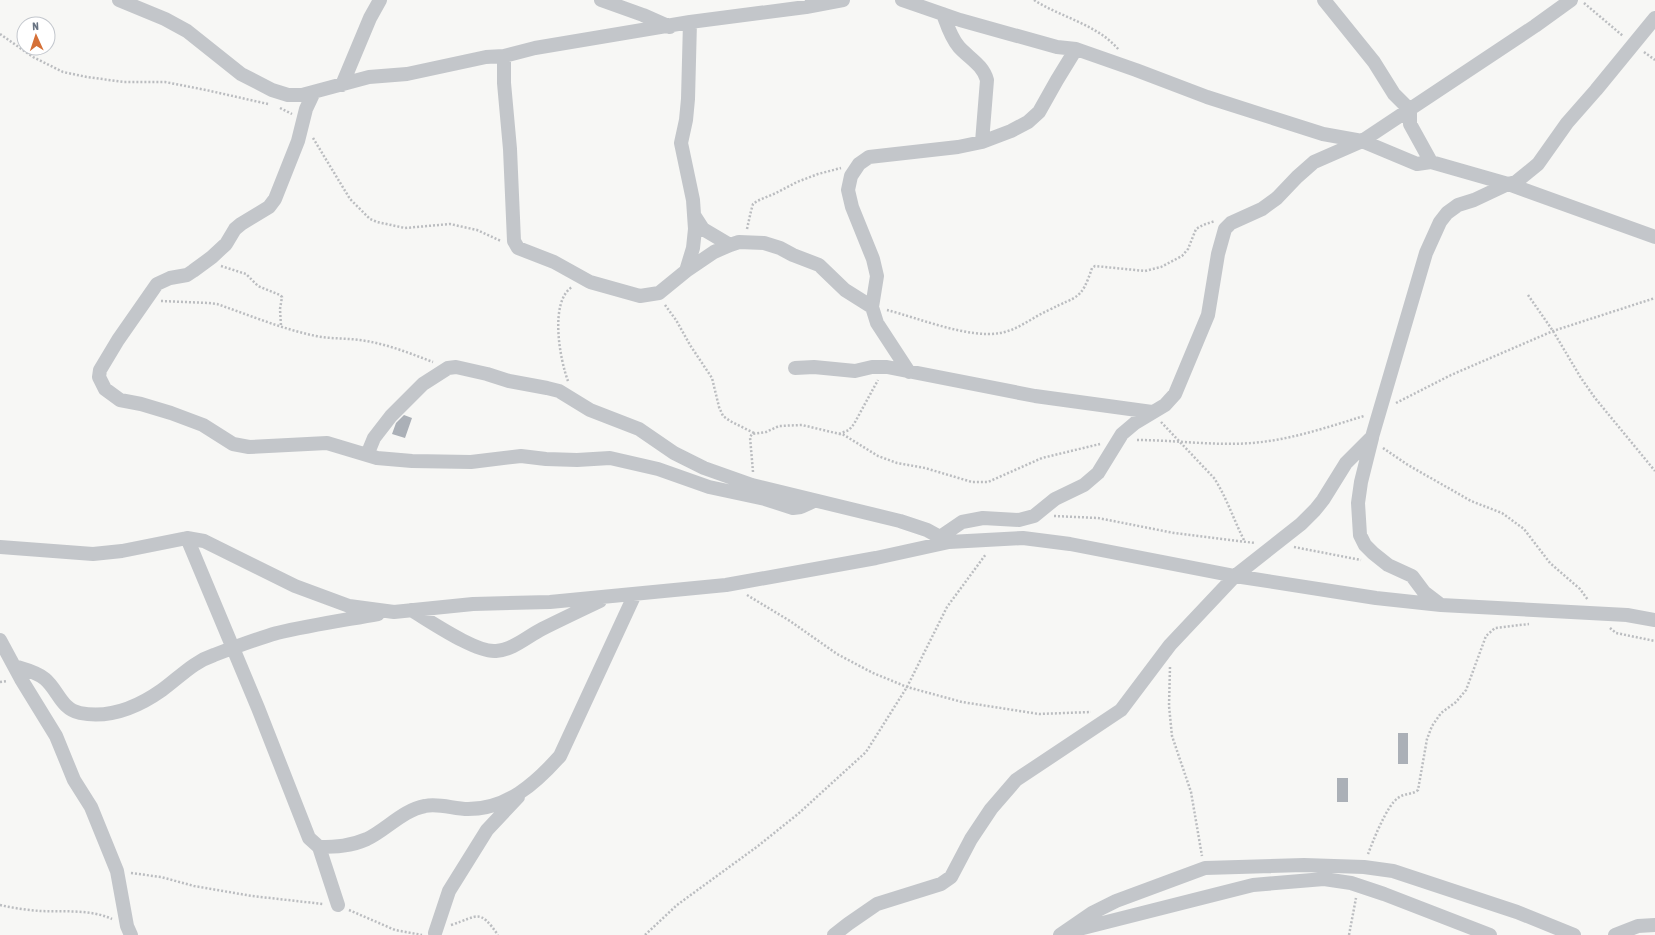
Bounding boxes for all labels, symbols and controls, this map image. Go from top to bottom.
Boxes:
north arrow [16,16,56,56]
text: N [32,20,39,32]

